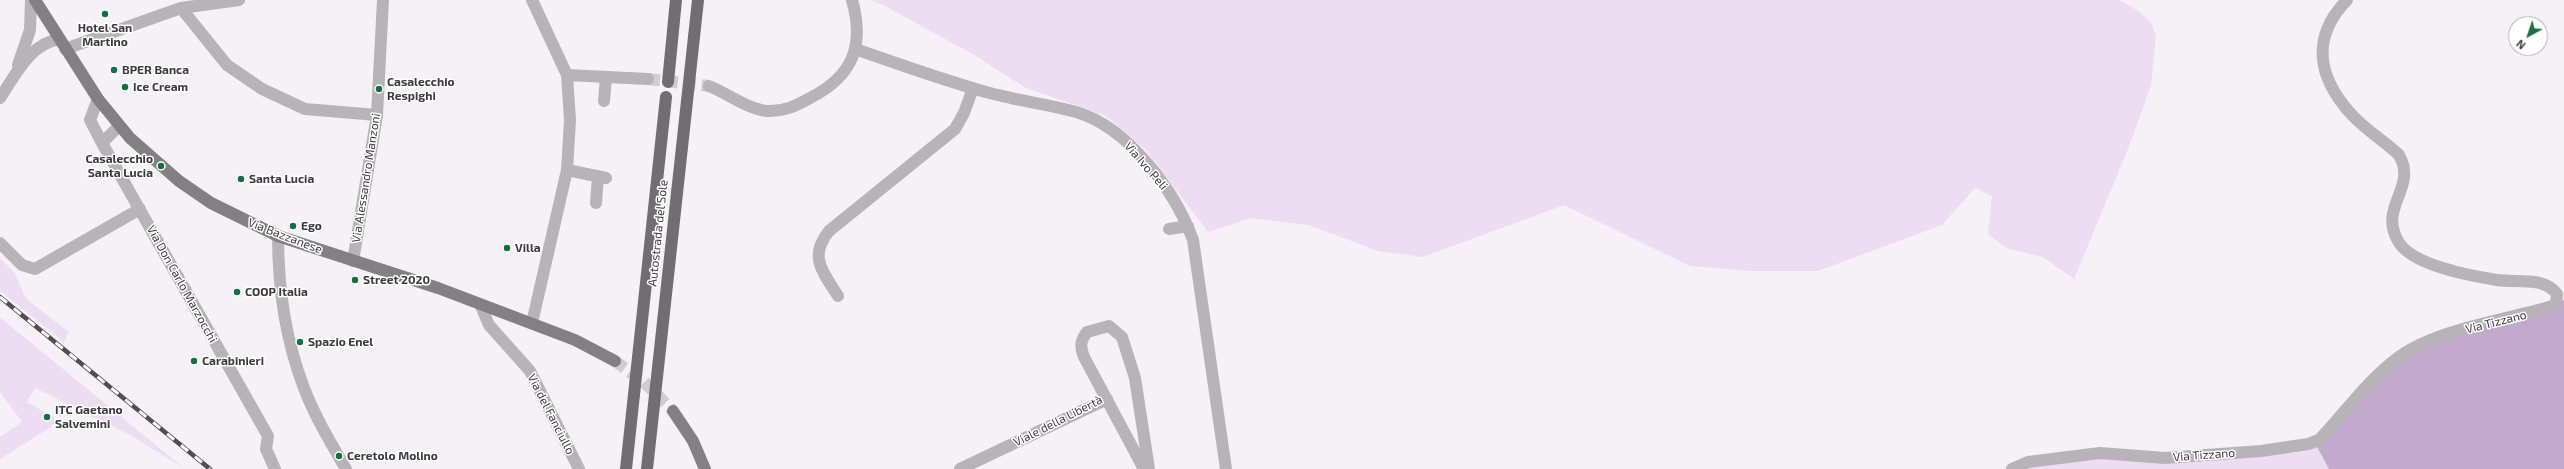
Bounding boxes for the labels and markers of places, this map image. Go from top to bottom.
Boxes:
marker: Hotel San Martino [100,9,110,19]
place label: Hotel San Martino [78,21,132,49]
place label: BPER Banca [122,63,189,77]
marker: BPER Banca [109,65,119,75]
place label: Casalecchio Respighi [387,75,455,103]
place label: Ice Cream [133,80,188,94]
marker: Ice Cream [120,82,130,92]
marker: Casalecchio Respighi [374,84,384,94]
place label: Casalecchio Santa Lucia [85,152,153,180]
marker: Casalecchio Santa Lucia [156,161,166,171]
place label: Santa Lucia [249,172,314,186]
marker: Santa Lucia [236,174,246,184]
place label: Ego [301,219,322,233]
marker: Ego [288,221,298,231]
place label: Villa [515,241,541,255]
marker: Villa [502,243,512,253]
place label: Street 2020 [363,273,430,287]
marker: Street 2020 [350,275,360,285]
place label: COOP Italia [245,285,308,299]
marker: COOP Italia [232,287,242,297]
place label: Spazio Enel [308,335,373,349]
marker: Spazio Enel [295,337,305,347]
place label: Carabinieri [202,354,264,368]
marker: Carabinieri [189,356,199,366]
place label: ITC Gaetano Salvemini [55,403,123,431]
marker: ITC Gaetano Salvemini [42,412,52,422]
place label: Ceretolo Molino [347,449,438,463]
marker: Ceretolo Molino [334,451,344,461]

